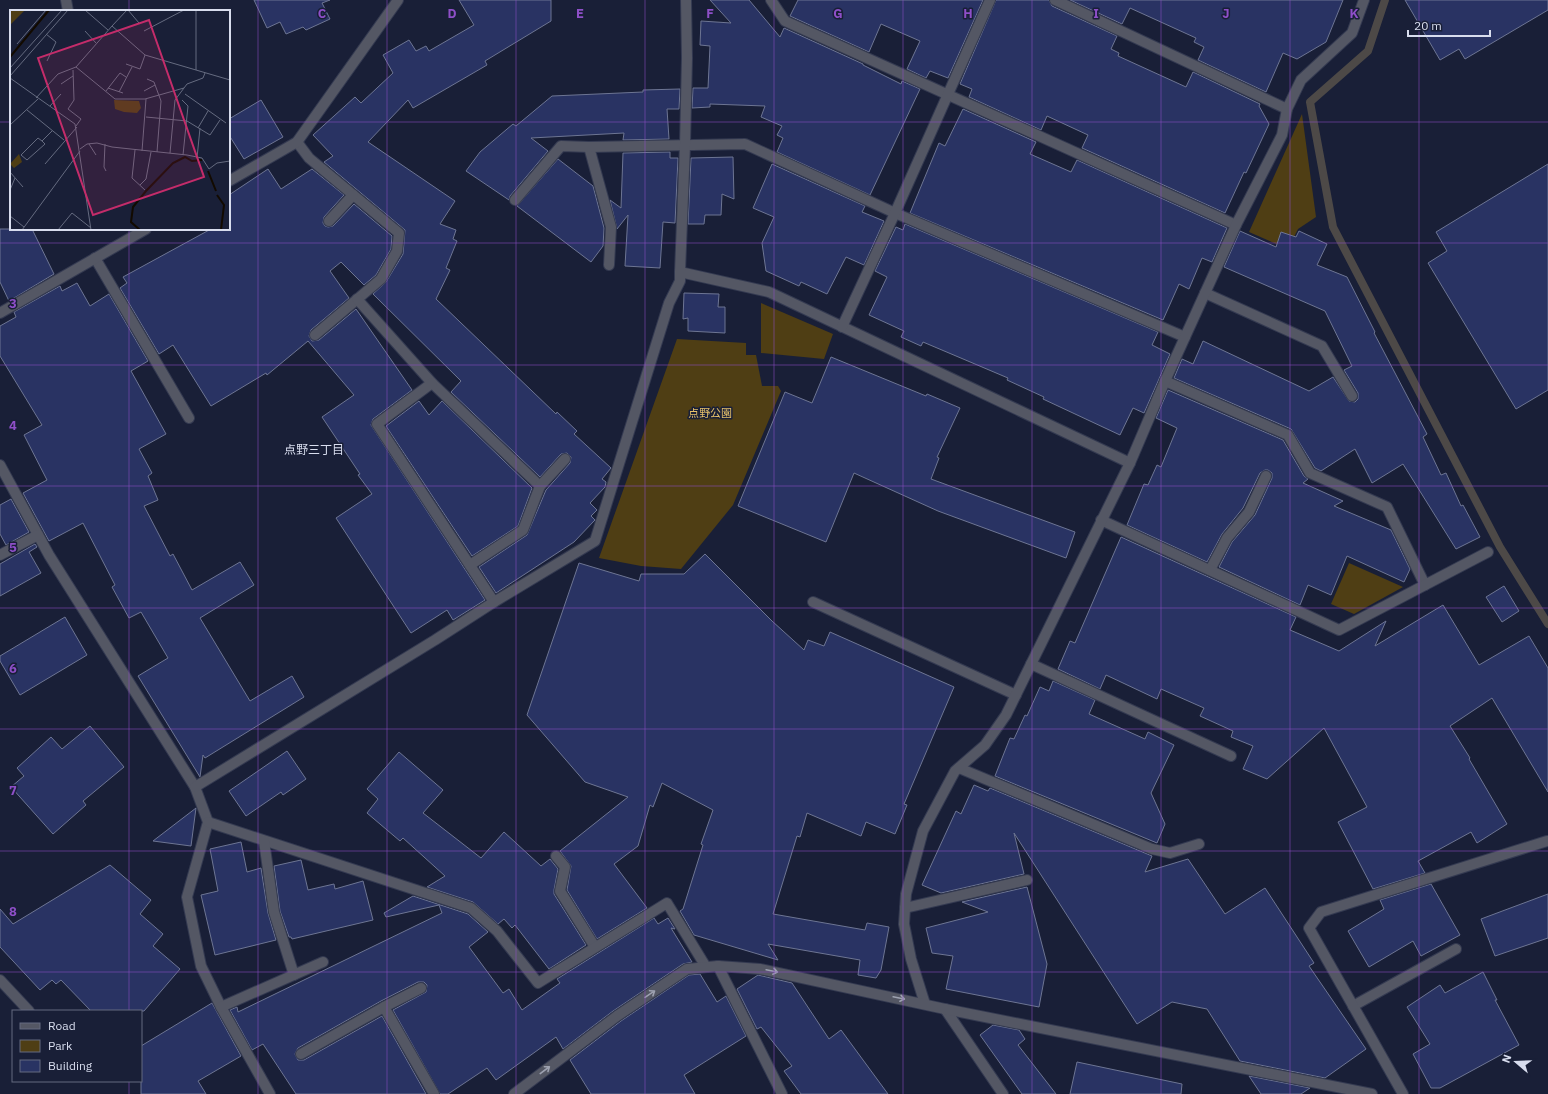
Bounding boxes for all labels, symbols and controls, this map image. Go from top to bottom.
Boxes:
text: C [318,5,327,22]
text: D [447,5,457,22]
text: E [576,5,584,22]
text: F [706,5,714,22]
text: G [833,5,843,22]
text: H [963,5,973,22]
text: I [1093,5,1099,22]
text: J [1222,5,1230,22]
text: K [1349,5,1359,22]
inset map [10,10,230,230]
scale bar [1408,12,1490,38]
text: 20 m [1414,18,1442,33]
text: 3 [9,295,17,312]
park label: 点野公園 [688,406,732,420]
text: 4 [9,417,17,434]
district label: 点野三丁目 [284,442,344,457]
text: 5 [9,539,17,556]
text: 6 [9,660,17,677]
text: 7 [9,782,17,799]
text: 8 [9,903,17,920]
one-way arrow [765,968,778,976]
one-way arrow [644,990,655,998]
one-way arrow [892,995,905,1003]
legend [12,1010,142,1082]
text: Road [48,1018,76,1033]
text: Park [48,1038,73,1053]
north arrow [1496,1042,1536,1082]
text: N [1499,1053,1514,1065]
text: Building [48,1058,93,1073]
one-way arrow [540,1066,551,1075]

